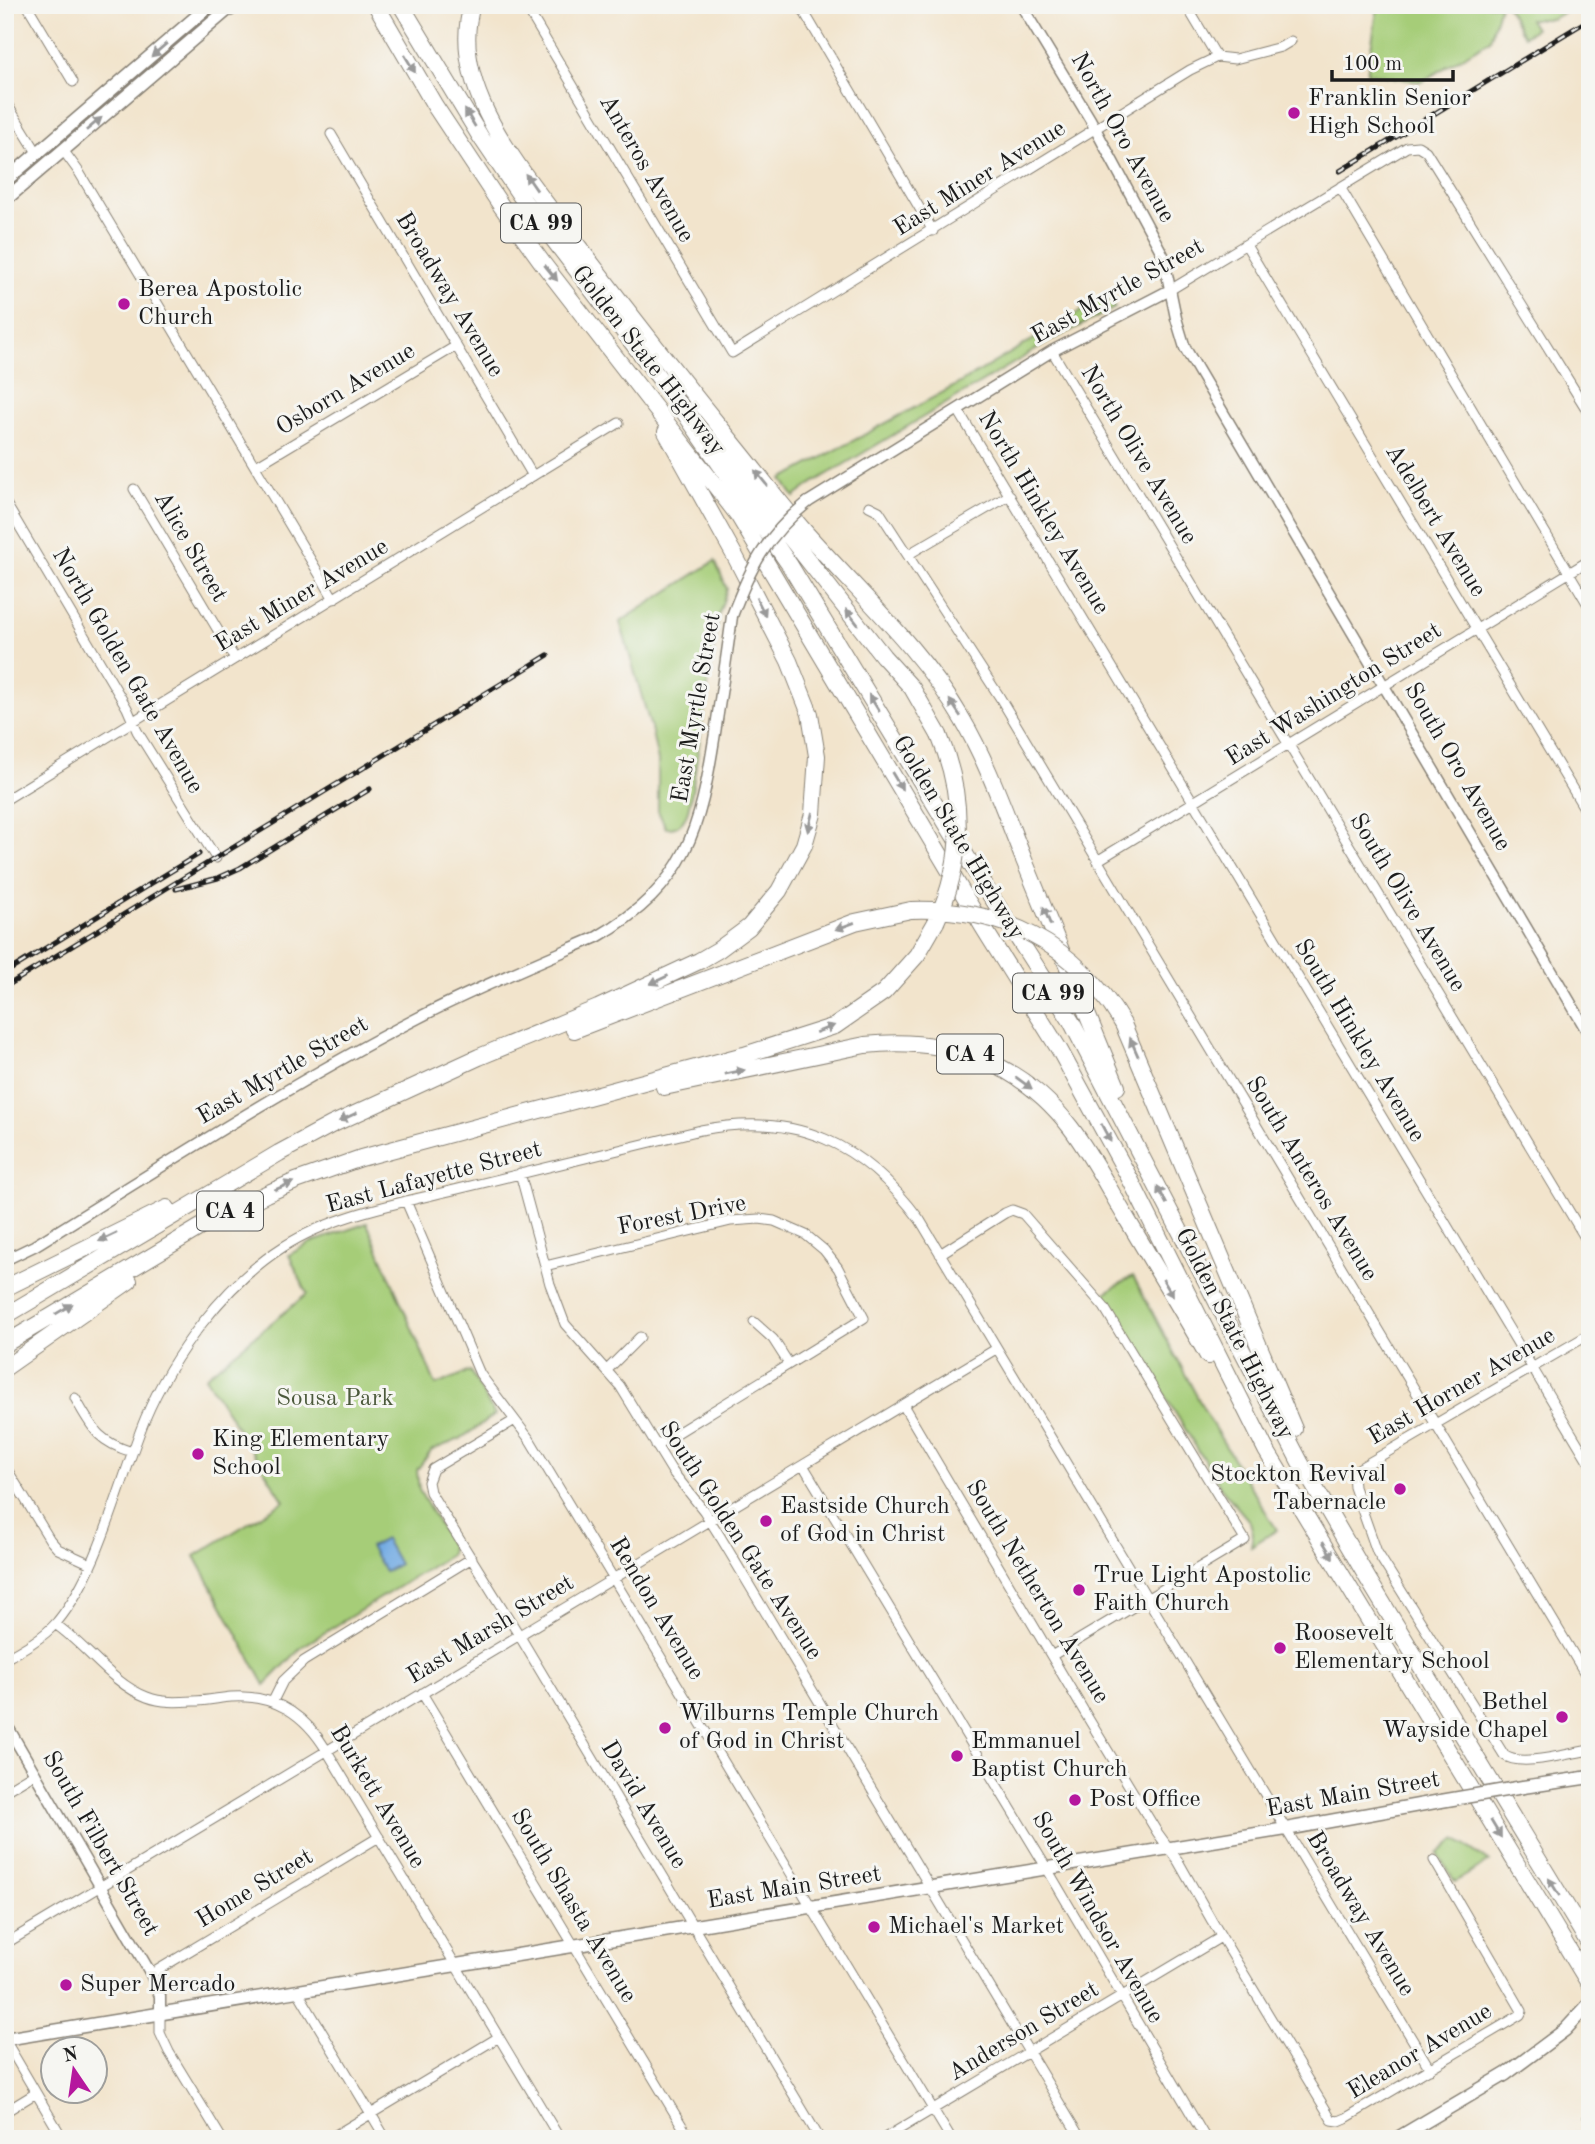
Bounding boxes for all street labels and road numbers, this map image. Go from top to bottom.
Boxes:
street label: North Oro Avenue [1065,49,1179,227]
street label: Anteros Avenue [594,91,698,247]
street label: East Miner Avenue [890,117,1070,241]
road number: CA 99 [501,204,581,243]
street label: Broadway Avenue [390,208,508,382]
street label: East Myrtle Street [1028,235,1208,349]
street label: Golden State Highway [567,262,730,461]
street label: Osborn Avenue [272,339,420,441]
street label: North Olive Avenue [1075,362,1201,548]
street label: North Hinkley Avenue [973,407,1113,619]
street label: Adelbert Avenue [1380,441,1490,601]
street label: Alice Street [149,488,231,606]
street label: East Miner Avenue [211,535,393,657]
street label: North Golden Gate Avenue [47,544,207,798]
street label: East Myrtle Street [668,611,726,805]
street label: East Washington Street [1222,619,1446,771]
street label: South Oro Avenue [1399,679,1515,855]
street label: Golden State Highway [888,732,1029,945]
street label: South Olive Avenue [1344,810,1470,996]
street label: South Hinkley Avenue [1289,935,1429,1147]
road number: CA 99 [1013,974,1093,1012]
street label: East Myrtle Street [193,1012,373,1130]
road number: CA 4 [937,1035,1003,1074]
street label: South Anteros Avenue [1241,1073,1381,1285]
street label: East Lafayette Street [324,1138,544,1218]
road number: CA 4 [197,1192,263,1230]
street label: Forest Drive [616,1192,748,1240]
street label: Golden State Highway [1170,1224,1298,1444]
street label: East Horner Avenue [1364,1324,1560,1450]
street label: South Golden Gate Avenue [654,1418,826,1664]
street label: South Netherton Avenue [961,1476,1113,1708]
street label: Rendon Avenue [604,1534,708,1684]
street label: East Marsh Street [404,1571,578,1689]
street label: Burkett Avenue [325,1721,429,1873]
street label: David Avenue [596,1737,690,1873]
street label: South Filbert Street [37,1748,163,1940]
street label: East Main Street [1264,1768,1442,1822]
street label: South Shasta Avenue [506,1805,640,2007]
street label: South Windsor Avenue [1027,1808,1167,2028]
street label: Broadway Avenue [1301,1827,1419,2001]
street label: Home Street [193,1845,317,1933]
street label: East Main Street [705,1862,883,1914]
street label: Anderson Street [945,1978,1103,2086]
street label: Eleanor Avenue [1344,2000,1496,2104]

